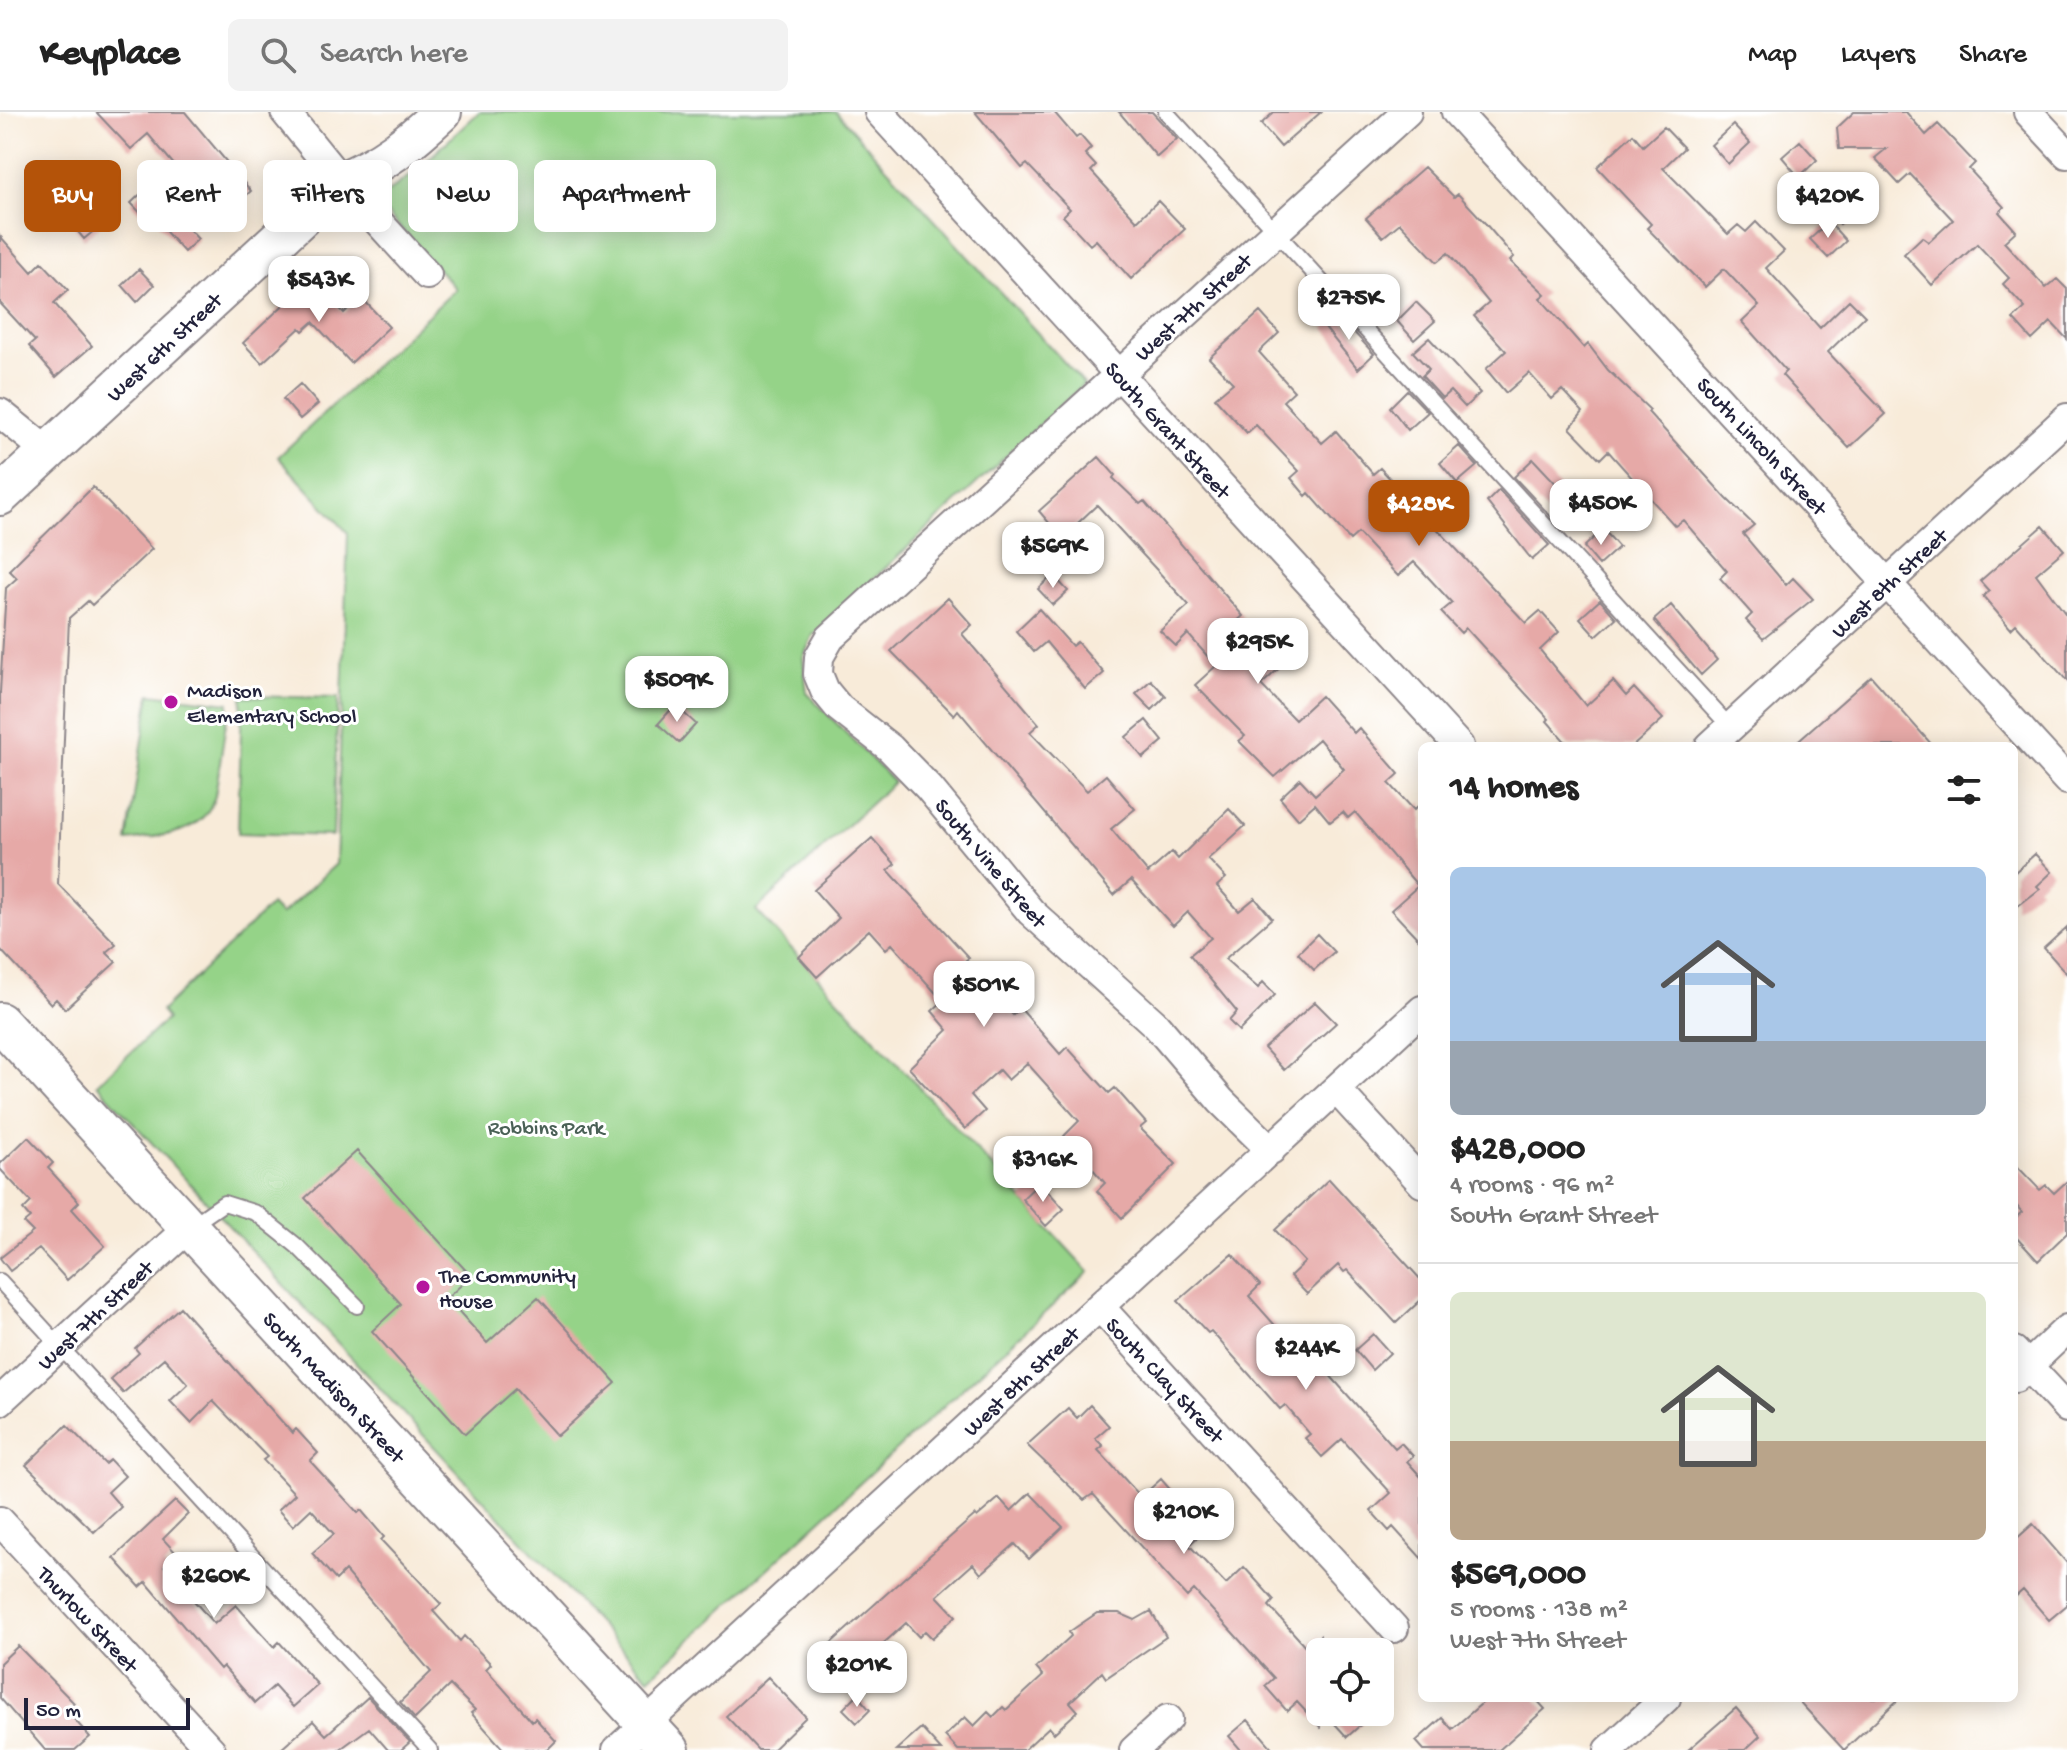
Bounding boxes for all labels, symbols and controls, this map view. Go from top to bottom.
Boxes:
search box [228,19,788,91]
text: Keyplace [40,33,180,77]
icon: search [256,33,300,77]
text: Search here [320,38,468,73]
text: Map [1748,39,1797,72]
text: Layers [1841,39,1915,72]
text: Share [1959,39,2027,72]
chip: Buy [24,160,121,232]
chip: Rent [137,160,247,232]
chip: Filters [263,160,392,232]
chip: New [408,160,518,232]
chip: Apartment [534,160,716,232]
pin: $420K [1772,172,1884,240]
text: $420K [1795,182,1861,213]
street label: West 7th Street [1131,248,1260,368]
pin: $543K [263,256,375,324]
text: $543K [286,266,352,297]
pin: $275K [1293,274,1405,342]
text: $275K [1316,284,1382,315]
street label: West 6th Street [103,288,230,409]
street label: South Grant Street [1098,358,1236,507]
street label: South Lincoln Street [1689,373,1832,524]
pin: $450K [1545,479,1657,547]
pin: $428K [1363,480,1475,548]
text: $450K [1568,489,1634,520]
text: $428K [1386,490,1452,521]
pin: $569K [997,522,1109,590]
street label: West 8th Street [1827,523,1956,645]
text: $569K [1020,532,1086,563]
pin: $295K [1202,618,1314,686]
text: $295K [1225,628,1291,659]
pin: $509K [621,656,733,724]
text: $509K [643,666,711,697]
place label: Madison Elementary School [187,680,357,731]
marker: Madison Elementary School [162,693,180,711]
icon: filters [1942,768,1986,812]
text: 14 homes [1450,770,1578,810]
street label: South Vine Street [927,795,1052,936]
icon: home [1646,919,1790,1063]
pin: $501K [928,961,1040,1029]
text: $501K [952,971,1016,1002]
park label: Robbins Park [488,1117,607,1143]
text: $428,000 [1450,1131,1585,1171]
pin: $316K [987,1136,1099,1204]
text: $316K [1011,1146,1075,1177]
text: 4 rooms · 96 m² [1450,1171,1614,1202]
text: South Grant Street [1450,1202,1657,1233]
street label: West 7th Street [34,1255,161,1377]
place label: The Community House [437,1265,576,1316]
marker: The Community House [414,1278,432,1296]
street label: South Madison Street [255,1308,410,1471]
street label: South Clay Street [1098,1314,1229,1451]
street label: West 8th Street [959,1321,1088,1443]
pin: $244K [1250,1324,1362,1392]
text: $244K [1274,1334,1338,1365]
icon: home [1646,1344,1790,1488]
pin: $210K [1128,1488,1240,1556]
text: $210K [1152,1498,1216,1529]
pin: $260K [158,1552,270,1620]
text: $569,000 [1450,1556,1586,1596]
street label: Thurlow Street [29,1561,143,1681]
text: $260K [181,1562,247,1593]
text: 5 rooms · 138 m² [1450,1596,1628,1627]
text: West 7th Street [1450,1627,1625,1658]
map controls [1306,1638,1394,1726]
button: locate [1306,1638,1394,1726]
pin: $201K [801,1641,913,1709]
text: $201K [825,1651,889,1682]
scale bar [24,1694,190,1730]
text: 50 m [36,1699,81,1725]

